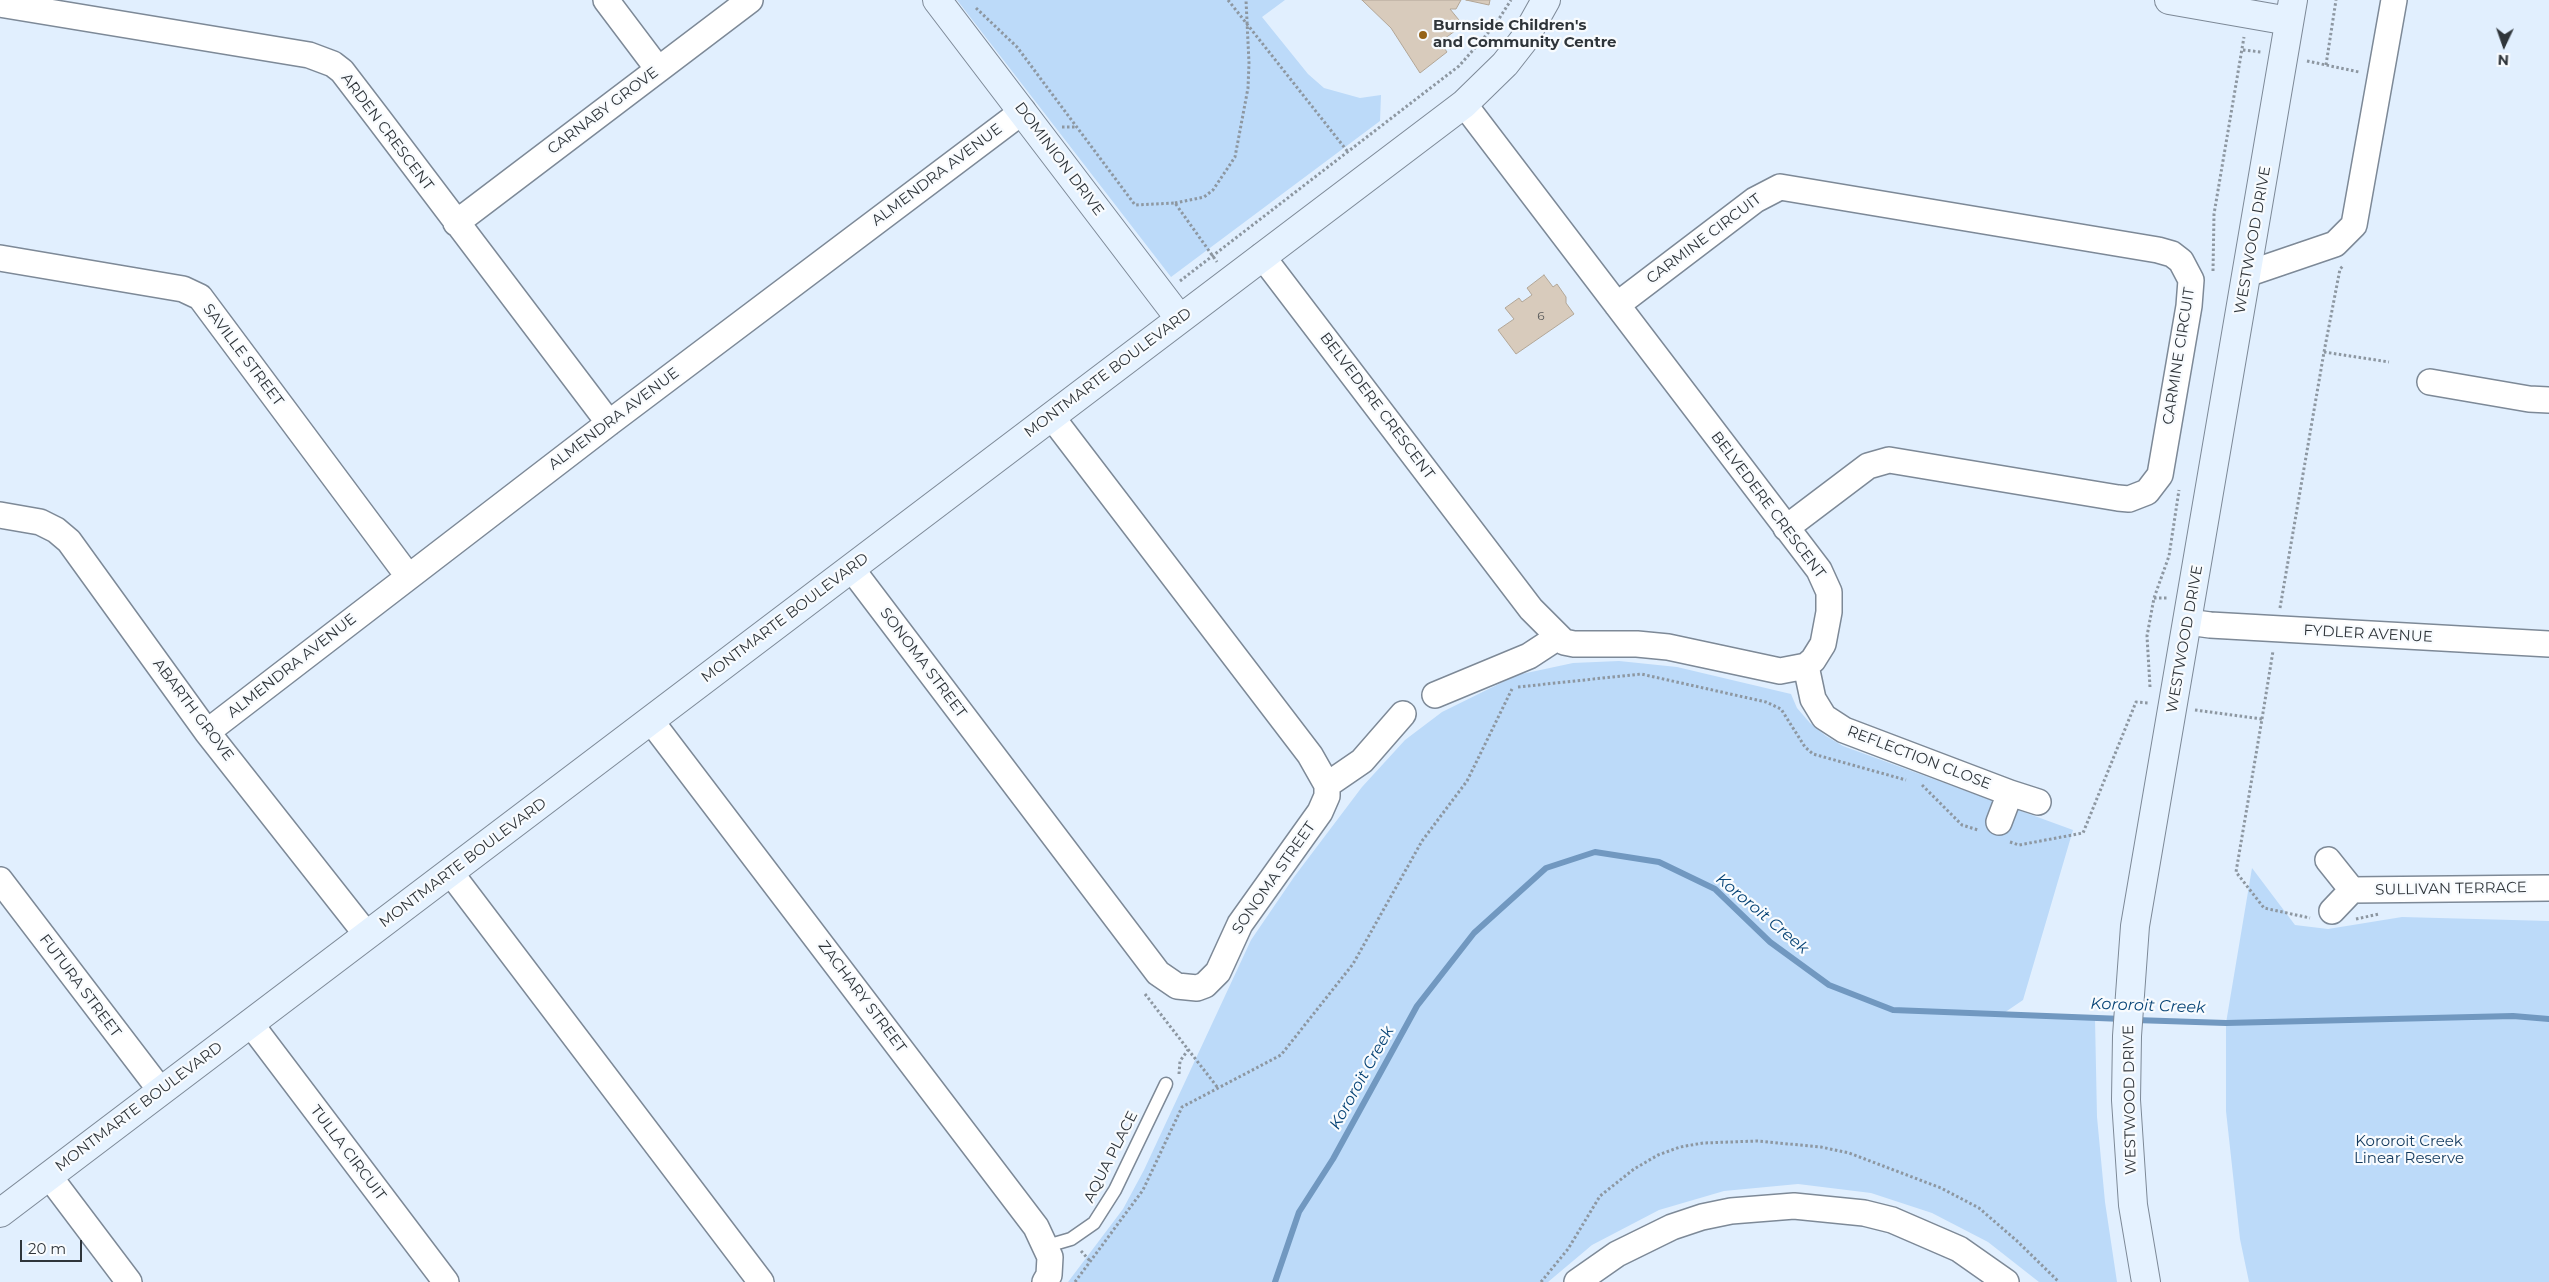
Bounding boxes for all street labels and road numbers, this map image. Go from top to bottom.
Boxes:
street label: CARNABY GROVE [544,63,662,159]
street label: ARDEN CRESCENT [337,70,437,194]
street label: DOMINION DRIVE [1011,99,1107,219]
street label: ALMENDRA AVENUE [868,120,1006,230]
street label: WESTWOOD DRIVE [2231,165,2275,315]
street label: CARMINE CIRCUIT [1643,190,1765,288]
street label: CARMINE CIRCUIT [2159,286,2199,426]
street label: SAVILLE STREET [199,300,287,410]
street label: MONTMARTE BOULEVARD [1021,304,1195,442]
street label: BELVEDERE CRESCENT [1316,329,1438,483]
street label: ALMENDRA AVENUE [545,364,683,474]
street label: BELVEDERE CRESCENT [1707,428,1829,582]
street label: MONTMARTE BOULEVARD [698,549,872,687]
street label: WESTWOOD DRIVE [2163,564,2207,714]
street label: SONOMA STREET [876,605,970,721]
street label: ALMENDRA AVENUE [224,610,360,722]
street label: FYDLER AVENUE [2303,622,2433,646]
street label: ABARTH GROVE [149,655,237,765]
street label: REFLECTION CLOSE [1845,722,1993,794]
street label: MONTMARTE BOULEVARD [376,794,550,932]
street label: SONOMA STREET [1229,818,1319,938]
street label: SULLIVAN TERRACE [2375,879,2527,899]
street label: FUTURA STREET [35,931,125,1041]
street label: ZACHARY STREET [814,938,910,1056]
street label: WESTWOOD DRIVE [2120,1025,2140,1175]
street label: MONTMARTE BOULEVARD [52,1038,226,1176]
street label: TULLA CIRCUIT [306,1102,390,1204]
street label: AQUA PLACE [1080,1108,1142,1206]

